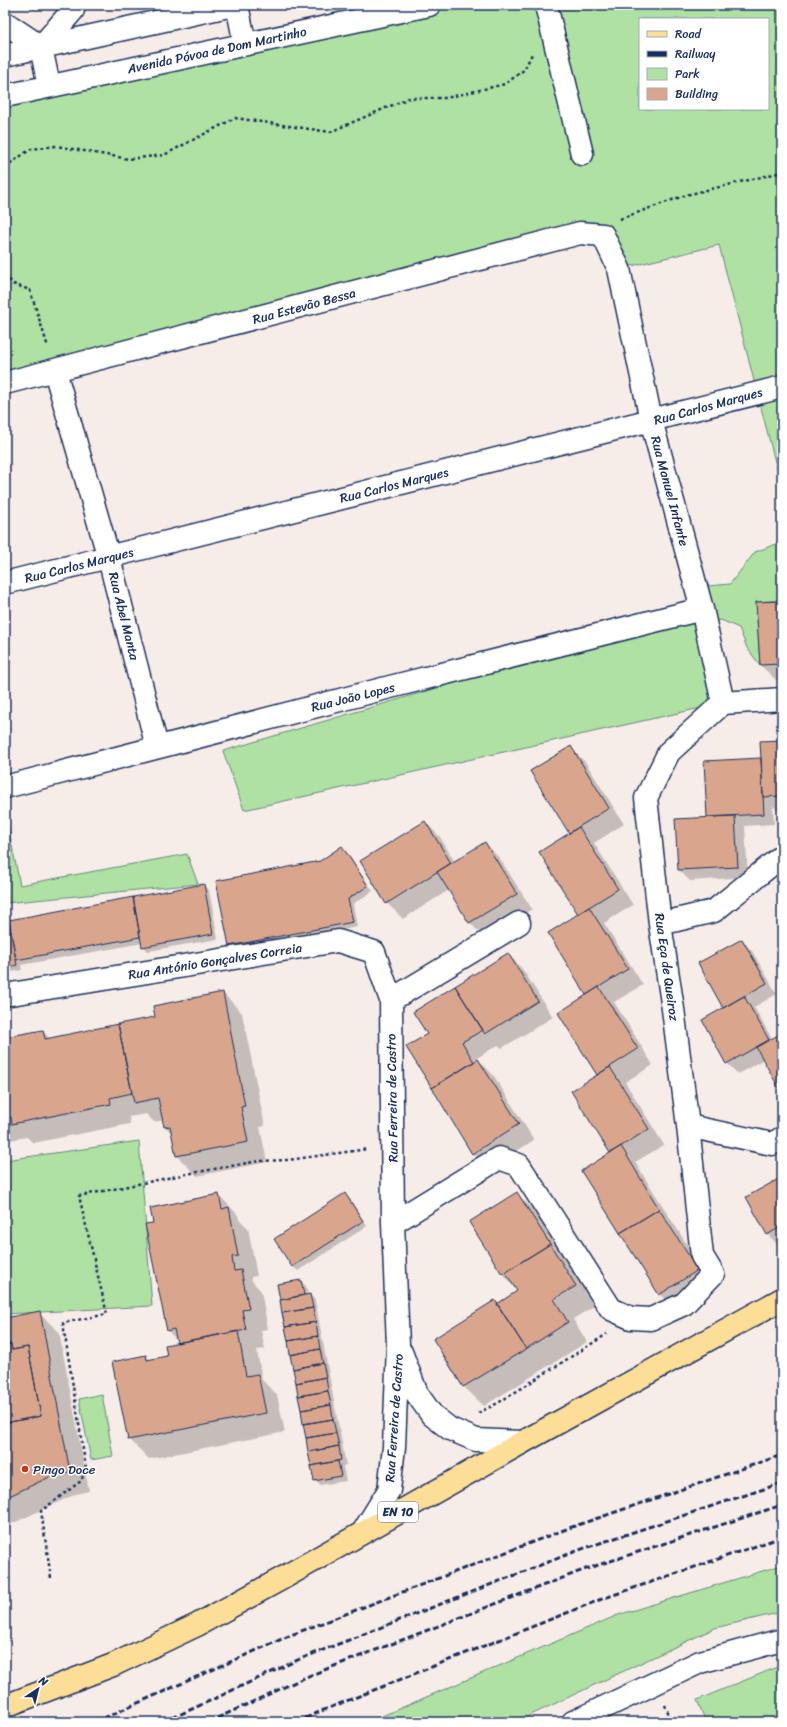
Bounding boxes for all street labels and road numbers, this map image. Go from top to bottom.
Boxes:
street label: Avenida Póvoa de Dom Martinho [124,20,309,80]
street label: Rua Estevão Bessa [250,281,359,331]
street label: Rua Carlos Marques [651,380,765,432]
street label: Rua Manuel Infante [644,433,696,549]
street label: Rua Carlos Marques [337,460,452,510]
street label: Rua Carlos Marques [22,540,137,590]
street label: Rua Abel Manta [102,569,146,663]
street label: Rua João Lopes [309,675,397,719]
street label: Rua Eça de Queiroz [648,912,686,1023]
street label: Rua António Gonçalves Correia [126,936,304,986]
street label: Rua Ferreira de Castro [379,1033,405,1163]
street label: Rua Ferreira de Castro [378,1352,410,1483]
road number: EN 10 [378,1502,418,1522]

